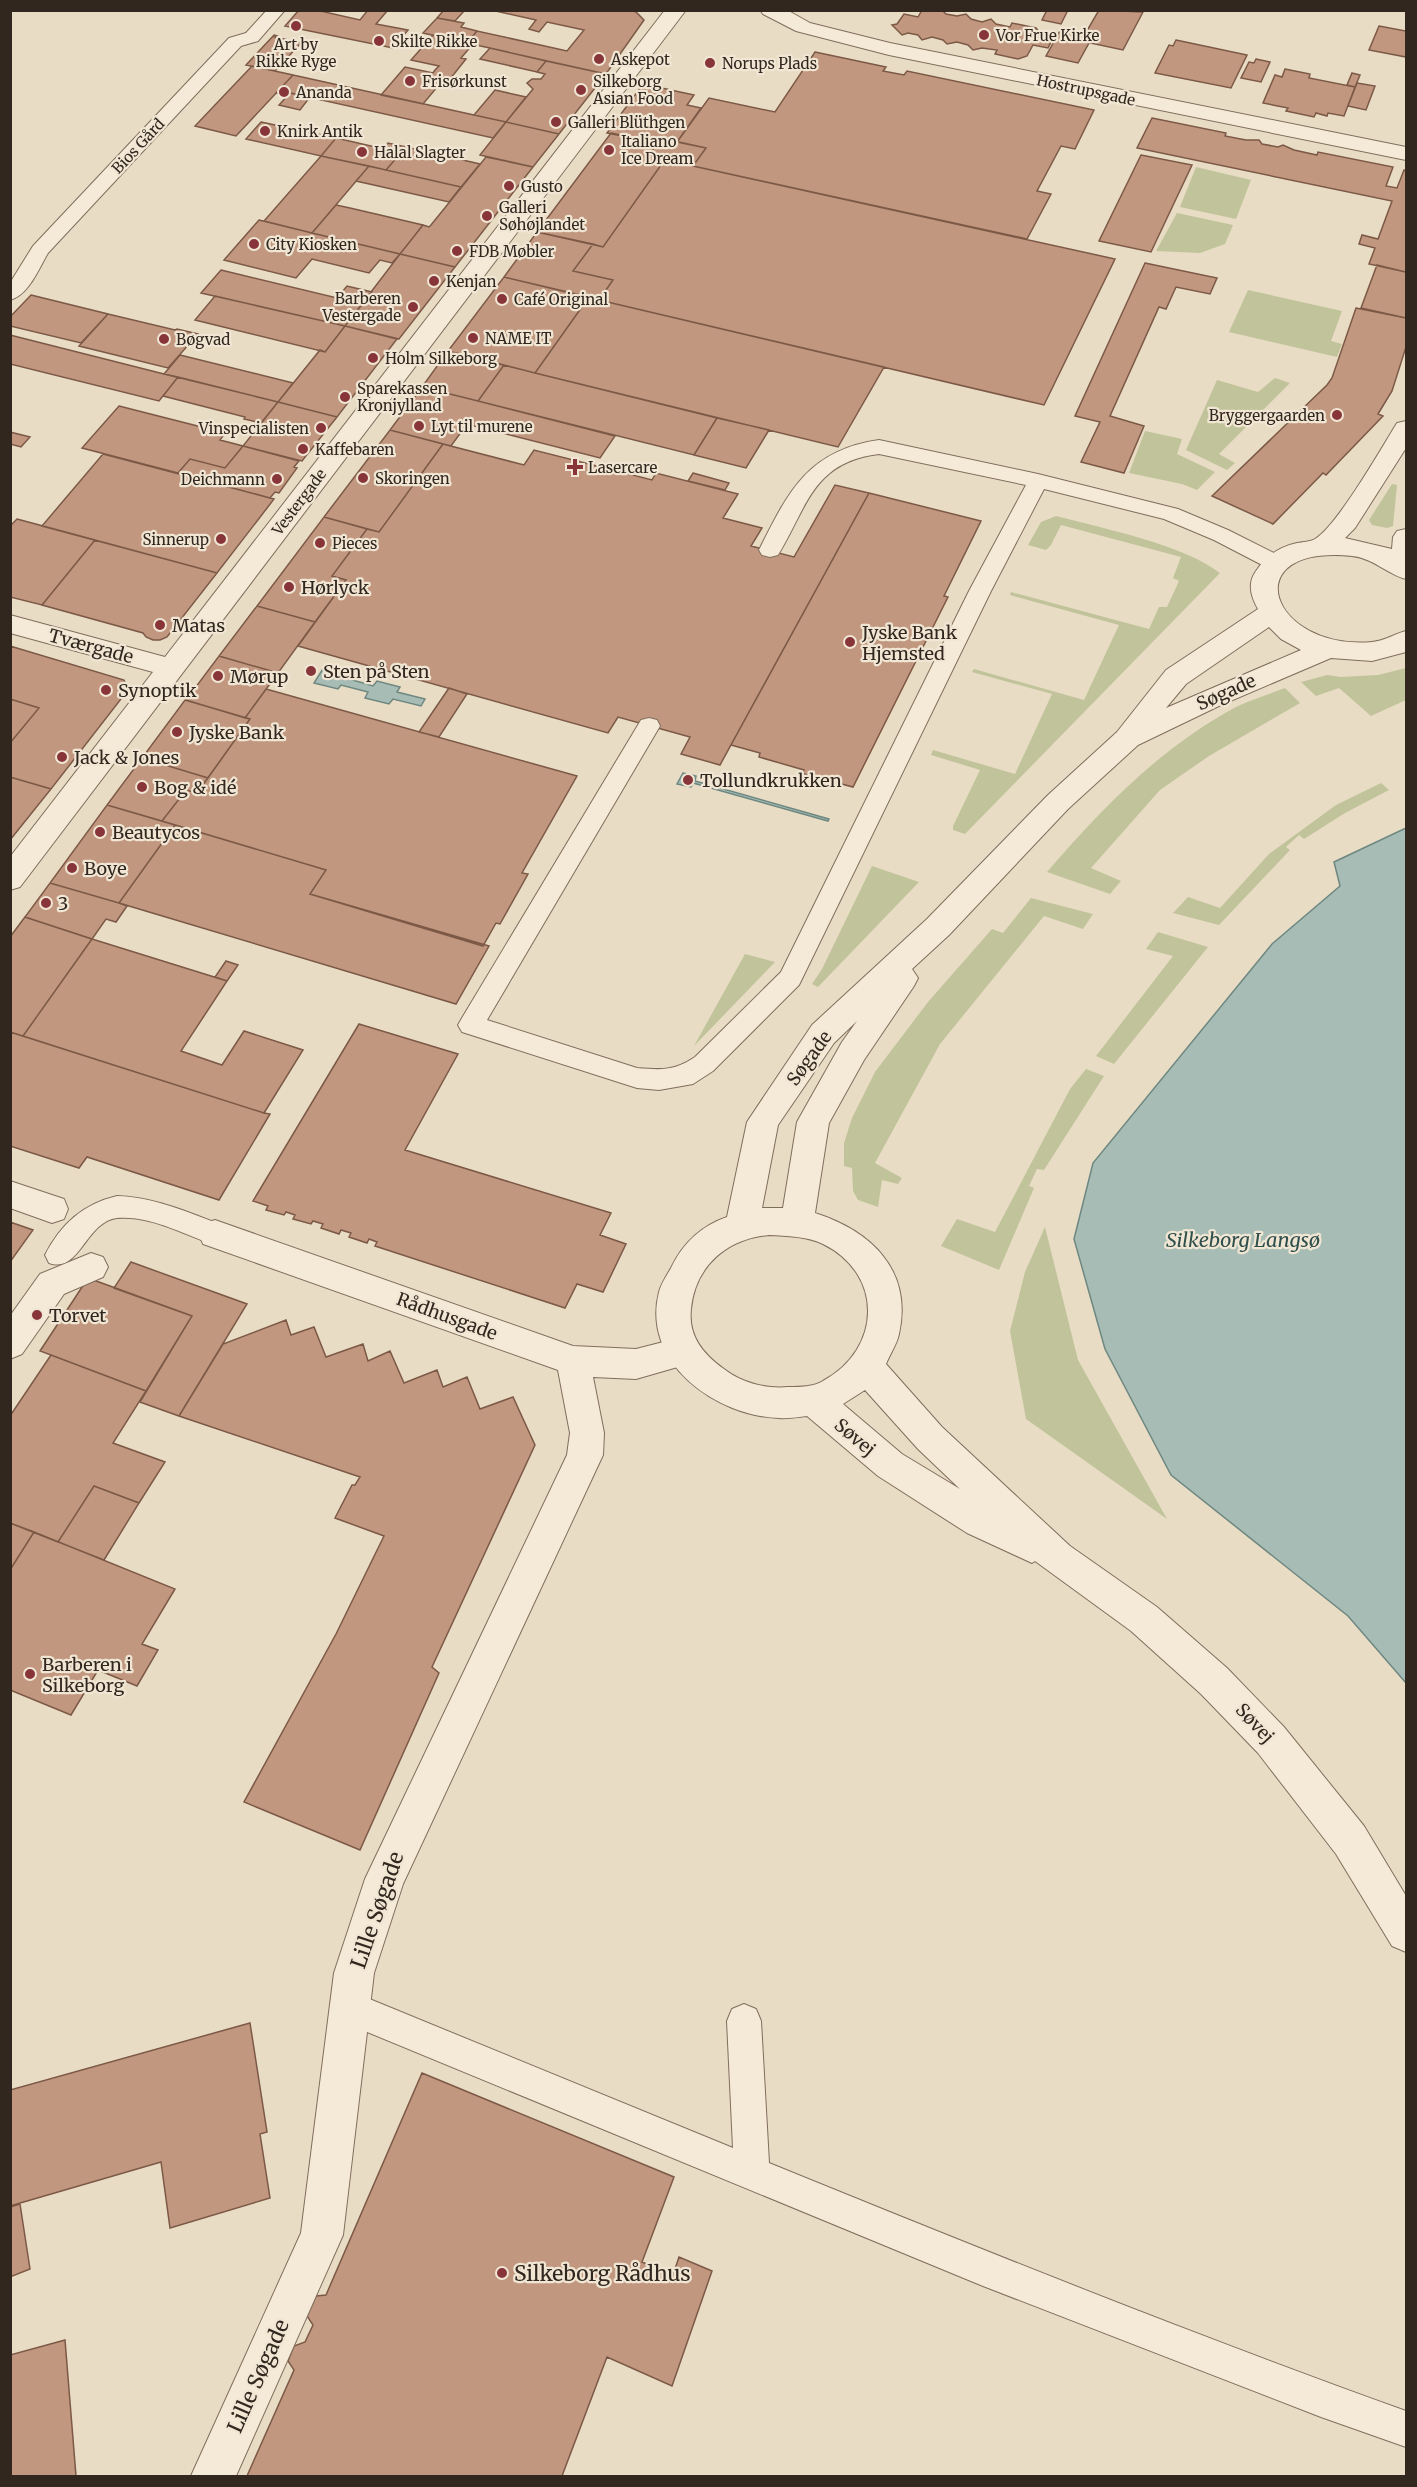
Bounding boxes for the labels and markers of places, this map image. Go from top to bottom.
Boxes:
marker: Art by Rikke Ryge [289,19,303,33]
place label: Vor Frue Kirke [995,26,1100,45]
marker: Vor Frue Kirke [977,28,991,42]
place label: Skilte Rikke [391,32,478,51]
marker: Skilte Rikke [372,34,386,48]
place label: Art by Rikke Ryge [256,35,337,71]
place label: Askepot [610,50,670,69]
marker: Askepot [592,52,606,66]
place label: Norups Plads [722,54,817,73]
marker: Norups Plads [703,56,717,70]
place label: Frisørkunst [422,72,507,91]
place label: Silkeborg Asian Food [592,72,673,108]
marker: Frisørkunst [403,74,417,88]
place label: Ananda [295,83,352,102]
marker: Silkeborg Asian Food [574,83,588,97]
marker: Ananda [277,85,291,99]
place label: Galleri Blüthgen [568,113,685,132]
marker: Galleri Blüthgen [549,115,563,129]
place label: Knirk Antik [277,122,363,141]
marker: Knirk Antik [258,124,272,138]
place label: Italiano Ice Dream [621,132,694,168]
place label: Halal Slagter [374,143,466,162]
marker: Italiano Ice Dream [602,143,616,157]
marker: Halal Slagter [355,145,369,159]
place label: Gusto [521,177,563,196]
marker: Gusto [502,179,516,193]
place label: Galleri Søhøjlandet [499,198,585,234]
marker: Galleri Søhøjlandet [480,209,494,223]
place label: City Kiosken [266,235,357,254]
marker: City Kiosken [247,237,261,251]
place label: FDB Møbler [469,242,554,261]
marker: FDB Møbler [450,244,464,258]
place label: Kenjan [446,272,496,291]
marker: Kenjan [427,274,441,288]
place label: Barberen Vestergade [322,289,401,325]
place label: Café Original [514,290,608,309]
marker: Café Original [495,292,509,306]
marker: Barberen Vestergade [406,300,420,314]
place label: NAME IT [485,329,552,348]
place label: Bøgvad [176,330,230,349]
marker: NAME IT [466,331,480,345]
marker: Bøgvad [157,332,171,346]
place label: Holm Silkeborg [385,349,497,368]
marker: Holm Silkeborg [366,351,380,365]
place label: Sparekassen Kronjylland [357,379,447,415]
marker: Sparekassen Kronjylland [338,390,352,404]
place label: Bryggergaarden [1209,406,1325,425]
marker: Bryggergaarden [1330,408,1344,422]
place label: Lyt til murene [431,417,533,436]
place label: Vinspecialisten [198,419,309,438]
marker: Lyt til murene [412,419,426,433]
marker: Vinspecialisten [314,421,328,435]
place label: Kaffebaren [315,440,394,459]
marker: Kaffebaren [296,442,310,456]
marker: Lasercare [566,458,584,476]
place label: Lasercare [588,458,657,477]
place label: Skoringen [375,469,450,488]
place label: Deichmann [181,470,265,489]
marker: Skoringen [356,471,370,485]
marker: Deichmann [270,472,284,486]
place label: Sinnerup [143,530,209,549]
marker: Sinnerup [214,532,228,546]
place label: Pieces [332,534,377,553]
marker: Pieces [313,536,327,550]
place label: Hørlyck [301,576,370,599]
marker: Hørlyck [282,580,296,594]
place label: Matas [172,614,225,637]
marker: Matas [153,618,167,632]
place label: Jyske Bank Hjemsted [861,621,958,665]
marker: Jyske Bank Hjemsted [843,635,857,649]
place label: Sten på Sten [323,660,430,683]
marker: Sten på Sten [304,664,318,678]
place label: Mørup [230,665,288,688]
marker: Mørup [211,669,225,683]
place label: Synoptik [118,679,197,702]
marker: Synoptik [99,683,113,697]
place label: Jyske Bank [188,721,285,744]
marker: Jyske Bank [170,725,184,739]
place label: Jack & Jones [73,746,179,769]
marker: Jack & Jones [55,750,69,764]
place label: Tollundkrukken [700,769,842,792]
marker: Tollundkrukken [681,773,695,787]
place label: Bog & idé [154,776,236,799]
marker: Bog & idé [135,780,149,794]
place label: Beautycos [112,821,200,844]
marker: Beautycos [93,825,107,839]
place label: Boye [84,857,127,880]
marker: Boye [65,861,79,875]
place label: 3 [58,892,68,915]
marker: 3 [39,896,53,910]
place label: Torvet [49,1304,106,1327]
marker: Torvet [30,1308,44,1322]
place label: Barberen i Silkeborg [42,1653,132,1697]
marker: Barberen i Silkeborg [23,1667,37,1681]
place label: Silkeborg Rådhus [514,2260,691,2287]
marker: Silkeborg Rådhus [495,2266,509,2280]

